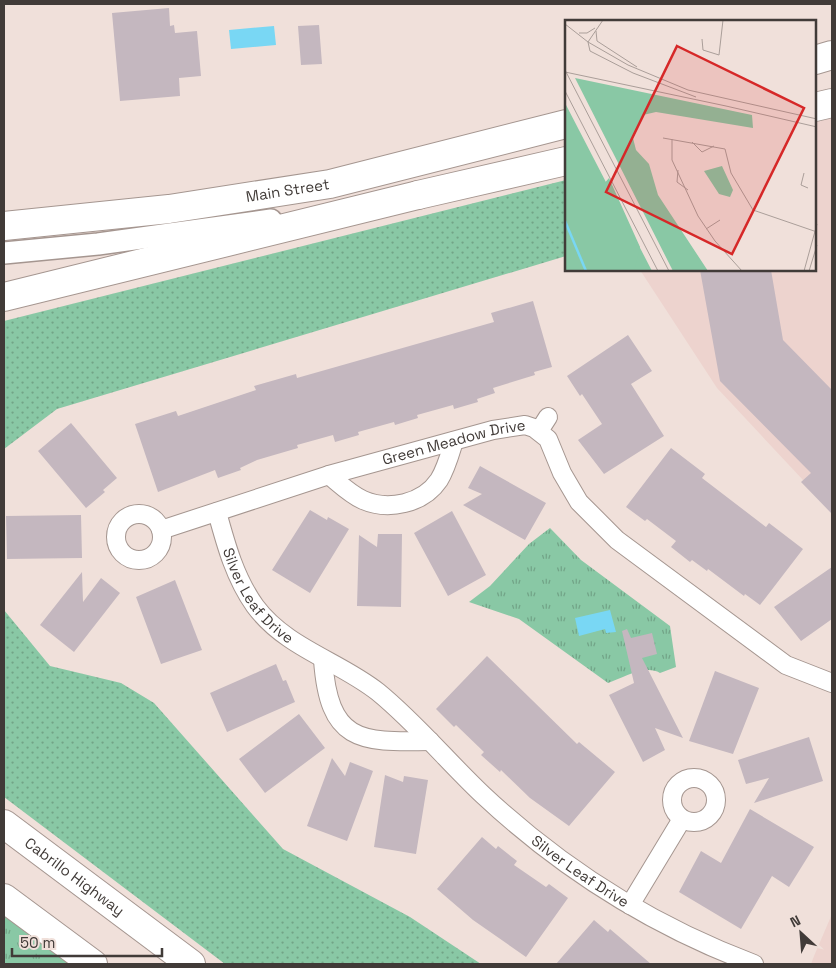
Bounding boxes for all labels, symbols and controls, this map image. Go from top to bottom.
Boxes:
inset map [565,20,816,271]
street label: Main Street [245,174,331,206]
street label: Green Meadow Drive [380,415,527,469]
street label: Silver Leaf Drive [219,545,298,647]
street label: Silver Leaf Drive [528,831,633,911]
street label: Cabrillo Highway [21,833,128,920]
north arrow [776,908,826,958]
text: N [787,911,803,931]
scale bar [12,926,162,958]
text: 50 m [20,933,55,952]

